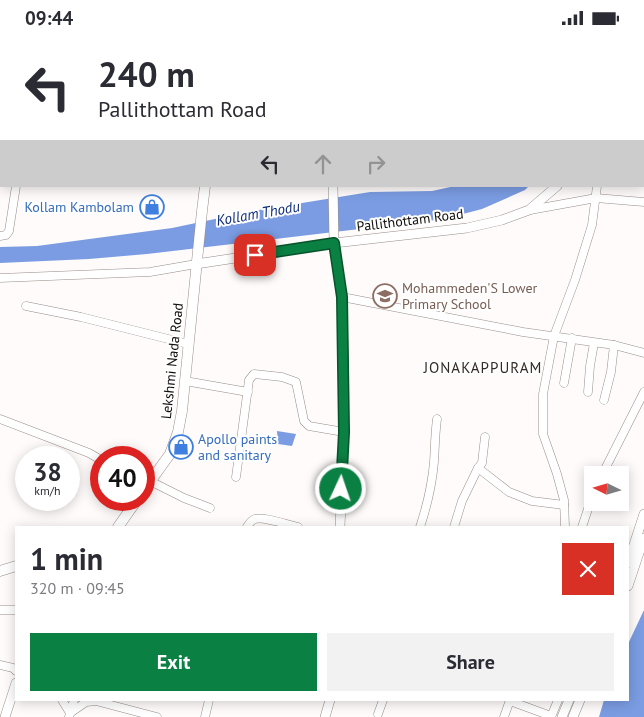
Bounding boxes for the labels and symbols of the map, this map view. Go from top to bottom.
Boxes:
shop icon: Kollam Kambolam [139,194,165,220]
water label: Kollam Thodu [215,196,302,230]
place label: Kollam Kambolam [24,198,134,216]
street label: Pallithottam Road [356,205,464,235]
pin [234,234,276,276]
place label: Mohammeden'S Lower Primary School [402,279,538,313]
school or university icon: Mohammeden'S Lower Primary School [372,283,398,309]
street label: Lekshmi Nada Road [157,302,187,420]
district label: JONAKAPPURAM [423,358,542,377]
place label: Apollo paints and sanitary [198,430,277,464]
shop icon: Apollo paints and sanitary [168,434,194,460]
speed limit sign: 40 [90,446,155,511]
position arrow [314,462,366,514]
north arrow [584,466,629,511]

